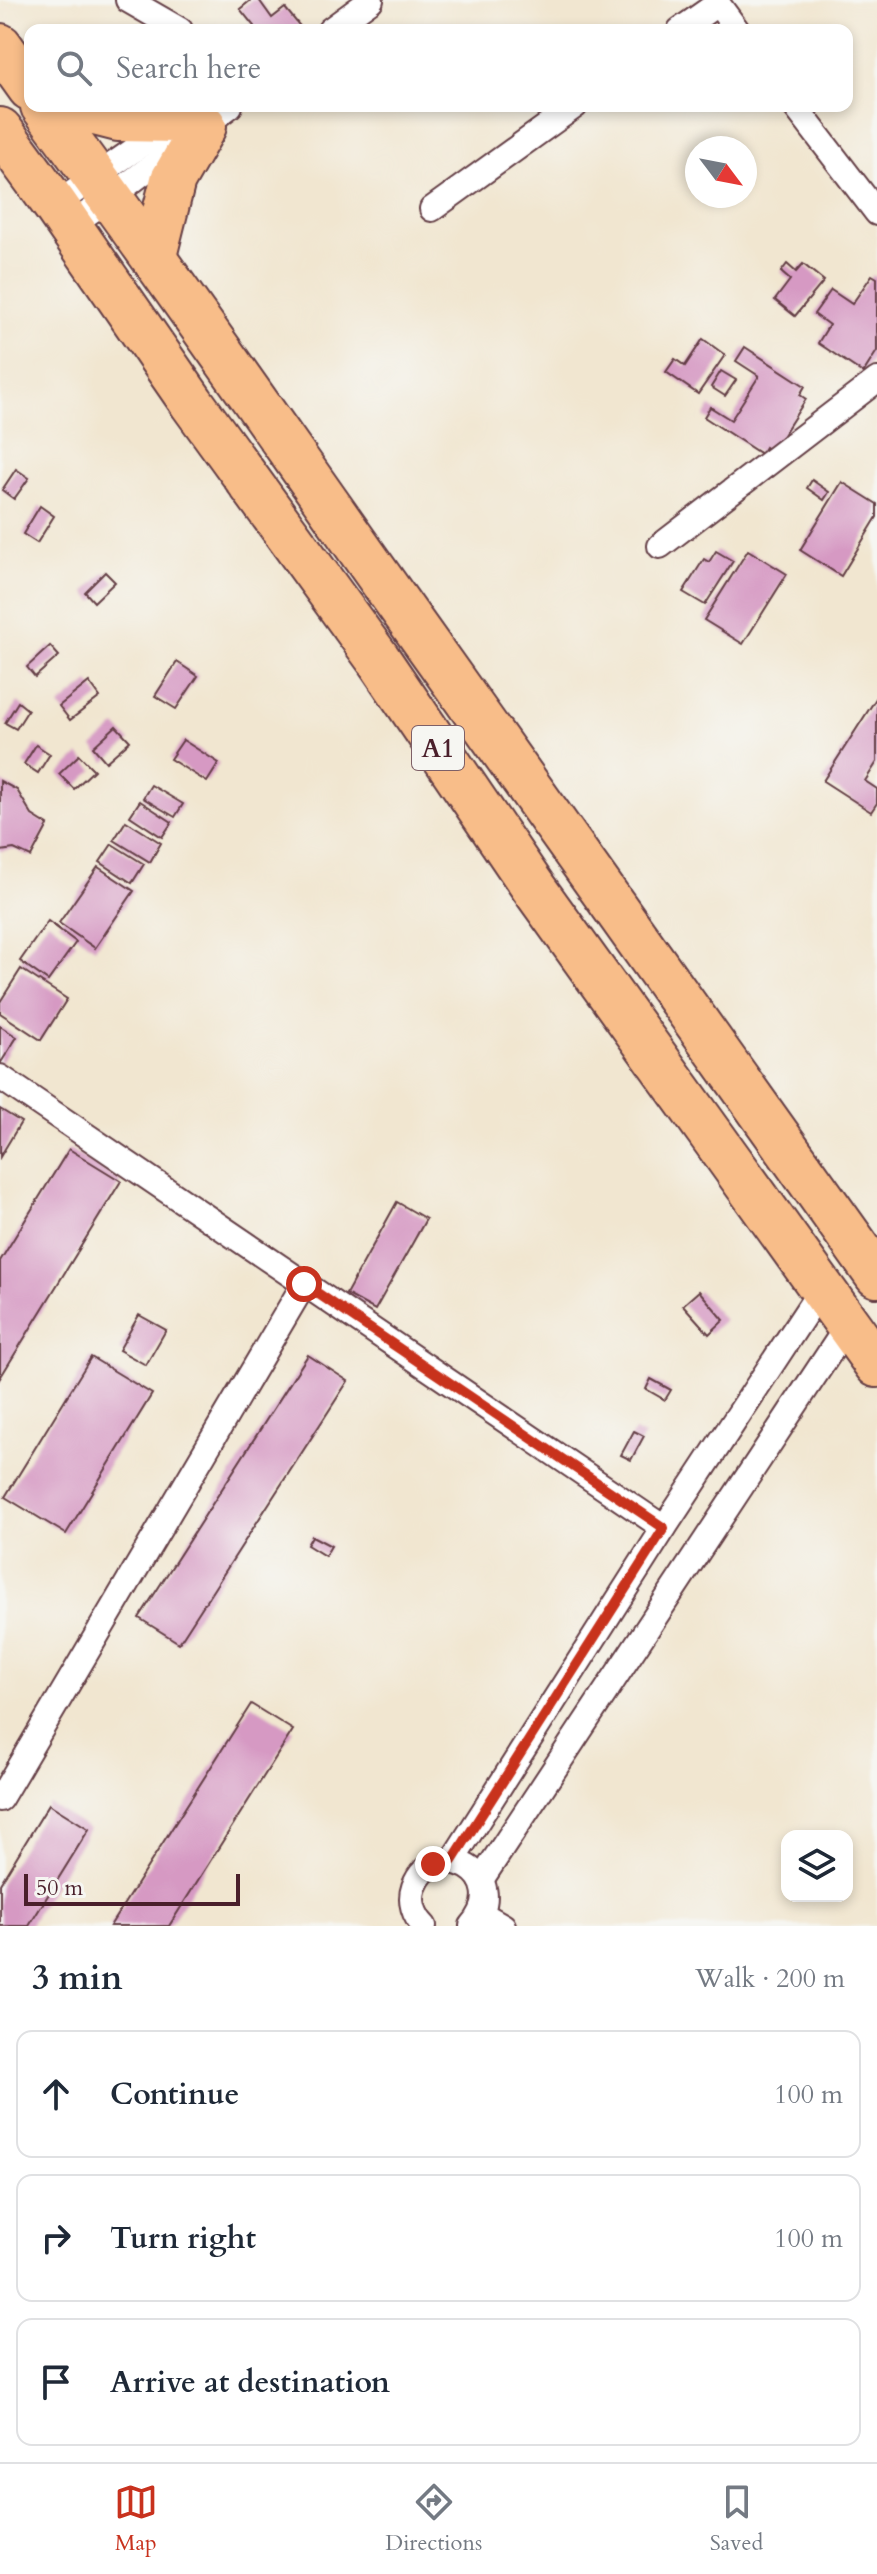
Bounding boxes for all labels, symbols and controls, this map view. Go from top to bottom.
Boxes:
search box [24,24,853,112]
icon: search [52,46,96,90]
text: Search here [116,48,261,89]
north arrow [685,136,757,208]
road number: A1 [412,726,464,770]
route start [286,1266,322,1302]
map controls [781,1830,853,1902]
button: layers [781,1830,853,1902]
route end [415,1846,451,1882]
scale bar [24,1870,240,1906]
text: 50 m [36,1873,83,1903]
text: 3 min [32,1955,123,2001]
text: Walk · 200 m [695,1961,845,1996]
icon: ahead [34,2072,78,2116]
text: Continue [110,2074,239,2115]
text: 100 m [774,2077,843,2112]
icon: right [34,2216,78,2260]
text: Turn right [110,2218,256,2259]
text: 100 m [774,2221,843,2256]
icon: arrive [34,2360,78,2404]
text: Arrive at destination [110,2362,390,2403]
tab: Map [114,2480,158,2558]
tab: Directions [385,2480,482,2558]
tab: Saved [710,2480,763,2558]

